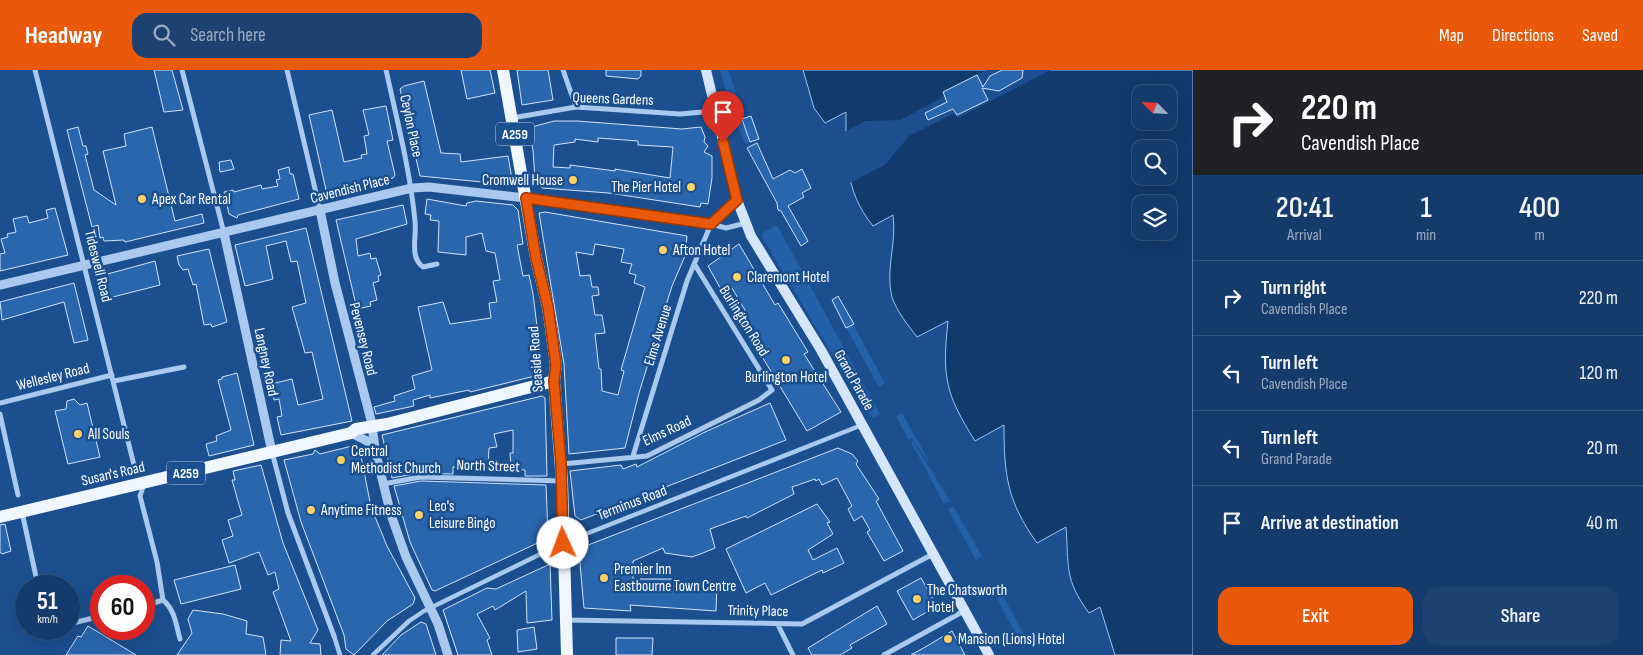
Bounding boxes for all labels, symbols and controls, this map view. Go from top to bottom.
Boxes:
search box [132,13,482,58]
text: Headway [25,21,102,50]
icon: search [150,21,178,49]
text: Search here [190,24,266,47]
text: Map [1439,25,1464,46]
text: Directions [1492,25,1554,46]
text: Saved [1582,25,1618,46]
north arrow [1132,85,1178,130]
map controls [1132,85,1177,240]
text: 220 m [1301,87,1377,130]
street label: Queens Gardens [572,88,654,110]
icon: right [1218,90,1283,155]
pin [702,91,744,142]
street label: Ceylon Place [395,93,427,159]
icon: arrive [709,98,737,126]
road number: A259 [496,122,534,146]
text: Cavendish Place [1301,130,1420,157]
button: search [1132,140,1177,185]
street label: Cavendish Place [308,170,392,208]
place label: Cromwell House [482,171,563,190]
marker: Cromwell House [567,174,579,186]
place label: The Pier Hotel [611,178,681,197]
marker: The Pier Hotel [685,181,697,193]
place label: Apex Car Rental [151,190,231,209]
text: 20:41 [1276,190,1333,226]
text: 1 [1420,190,1432,226]
text: 400 [1519,190,1560,226]
marker: Apex Car Rental [136,193,148,205]
button: layers [1132,195,1177,240]
text: Arrival [1287,226,1322,245]
text: min [1416,226,1436,245]
text: m [1534,226,1545,245]
street label: Tideswell Road [80,228,116,304]
place label: Afton Hotel [672,241,730,260]
marker: Afton Hotel [657,244,669,256]
place label: Claremont Hotel [747,268,829,287]
marker: Claremont Hotel [731,271,743,283]
text: Turn right [1261,277,1326,300]
street label: Burlington Road [715,282,773,360]
icon: right [1218,284,1246,312]
text: 220 m [1579,287,1618,310]
street label: Pevensey Road [345,300,381,378]
text: Cavendish Place [1261,300,1347,319]
street label: Elms Avenue [640,302,676,368]
street label: Seaside Road [524,325,548,393]
street label: Langney Road [250,326,282,398]
street label: Grand Parade [830,346,878,414]
text: Turn left [1261,352,1318,375]
marker: Burlington Hotel [780,354,792,366]
street label: Wellesley Road [15,359,91,395]
icon: left [1218,359,1246,387]
text: 120 m [1580,362,1618,385]
place label: Burlington Hotel [745,368,827,387]
text: Cavendish Place [1261,375,1347,394]
street label: Elms Road [640,412,694,450]
place label: All Souls [87,425,130,444]
text: Turn left [1261,427,1318,450]
marker: All Souls [72,428,84,440]
icon: left [1218,434,1246,462]
text: 20 m [1586,437,1618,460]
place label: Central Methodist Church [351,442,441,478]
text: Grand Parade [1261,450,1332,469]
marker: Central Methodist Church [335,454,347,466]
street label: North Street [456,455,520,477]
street label: Susan's Road [79,457,147,491]
road number: A259 [167,462,205,484]
street label: Terminus Road [594,481,670,525]
place label: Leo's Leisure Bingo [429,497,495,533]
place label: Anytime Fitness [320,501,402,520]
marker: Anytime Fitness [305,504,317,516]
marker: Leo's Leisure Bingo [413,509,425,521]
icon: arrive [1218,509,1246,537]
text: Arrive at destination [1261,512,1399,535]
text: 40 m [1586,512,1618,535]
position arrow [536,516,588,568]
place label: Premier Inn Eastbourne Town Centre [614,560,736,596]
marker: Premier Inn Eastbourne Town Centre [598,572,610,584]
speed limit sign: 60 [90,575,155,640]
place label: The Chatsworth Hotel [927,581,1007,617]
text: 51 [37,586,58,617]
button: Exit [1218,587,1413,645]
button: Share [1423,587,1618,645]
marker: The Chatsworth Hotel [911,593,923,605]
street label: Trinity Place [727,601,789,621]
text: km/h [37,612,58,627]
place label: Mansion (Lions) Hotel [958,630,1065,649]
marker: Mansion (Lions) Hotel [942,633,954,645]

